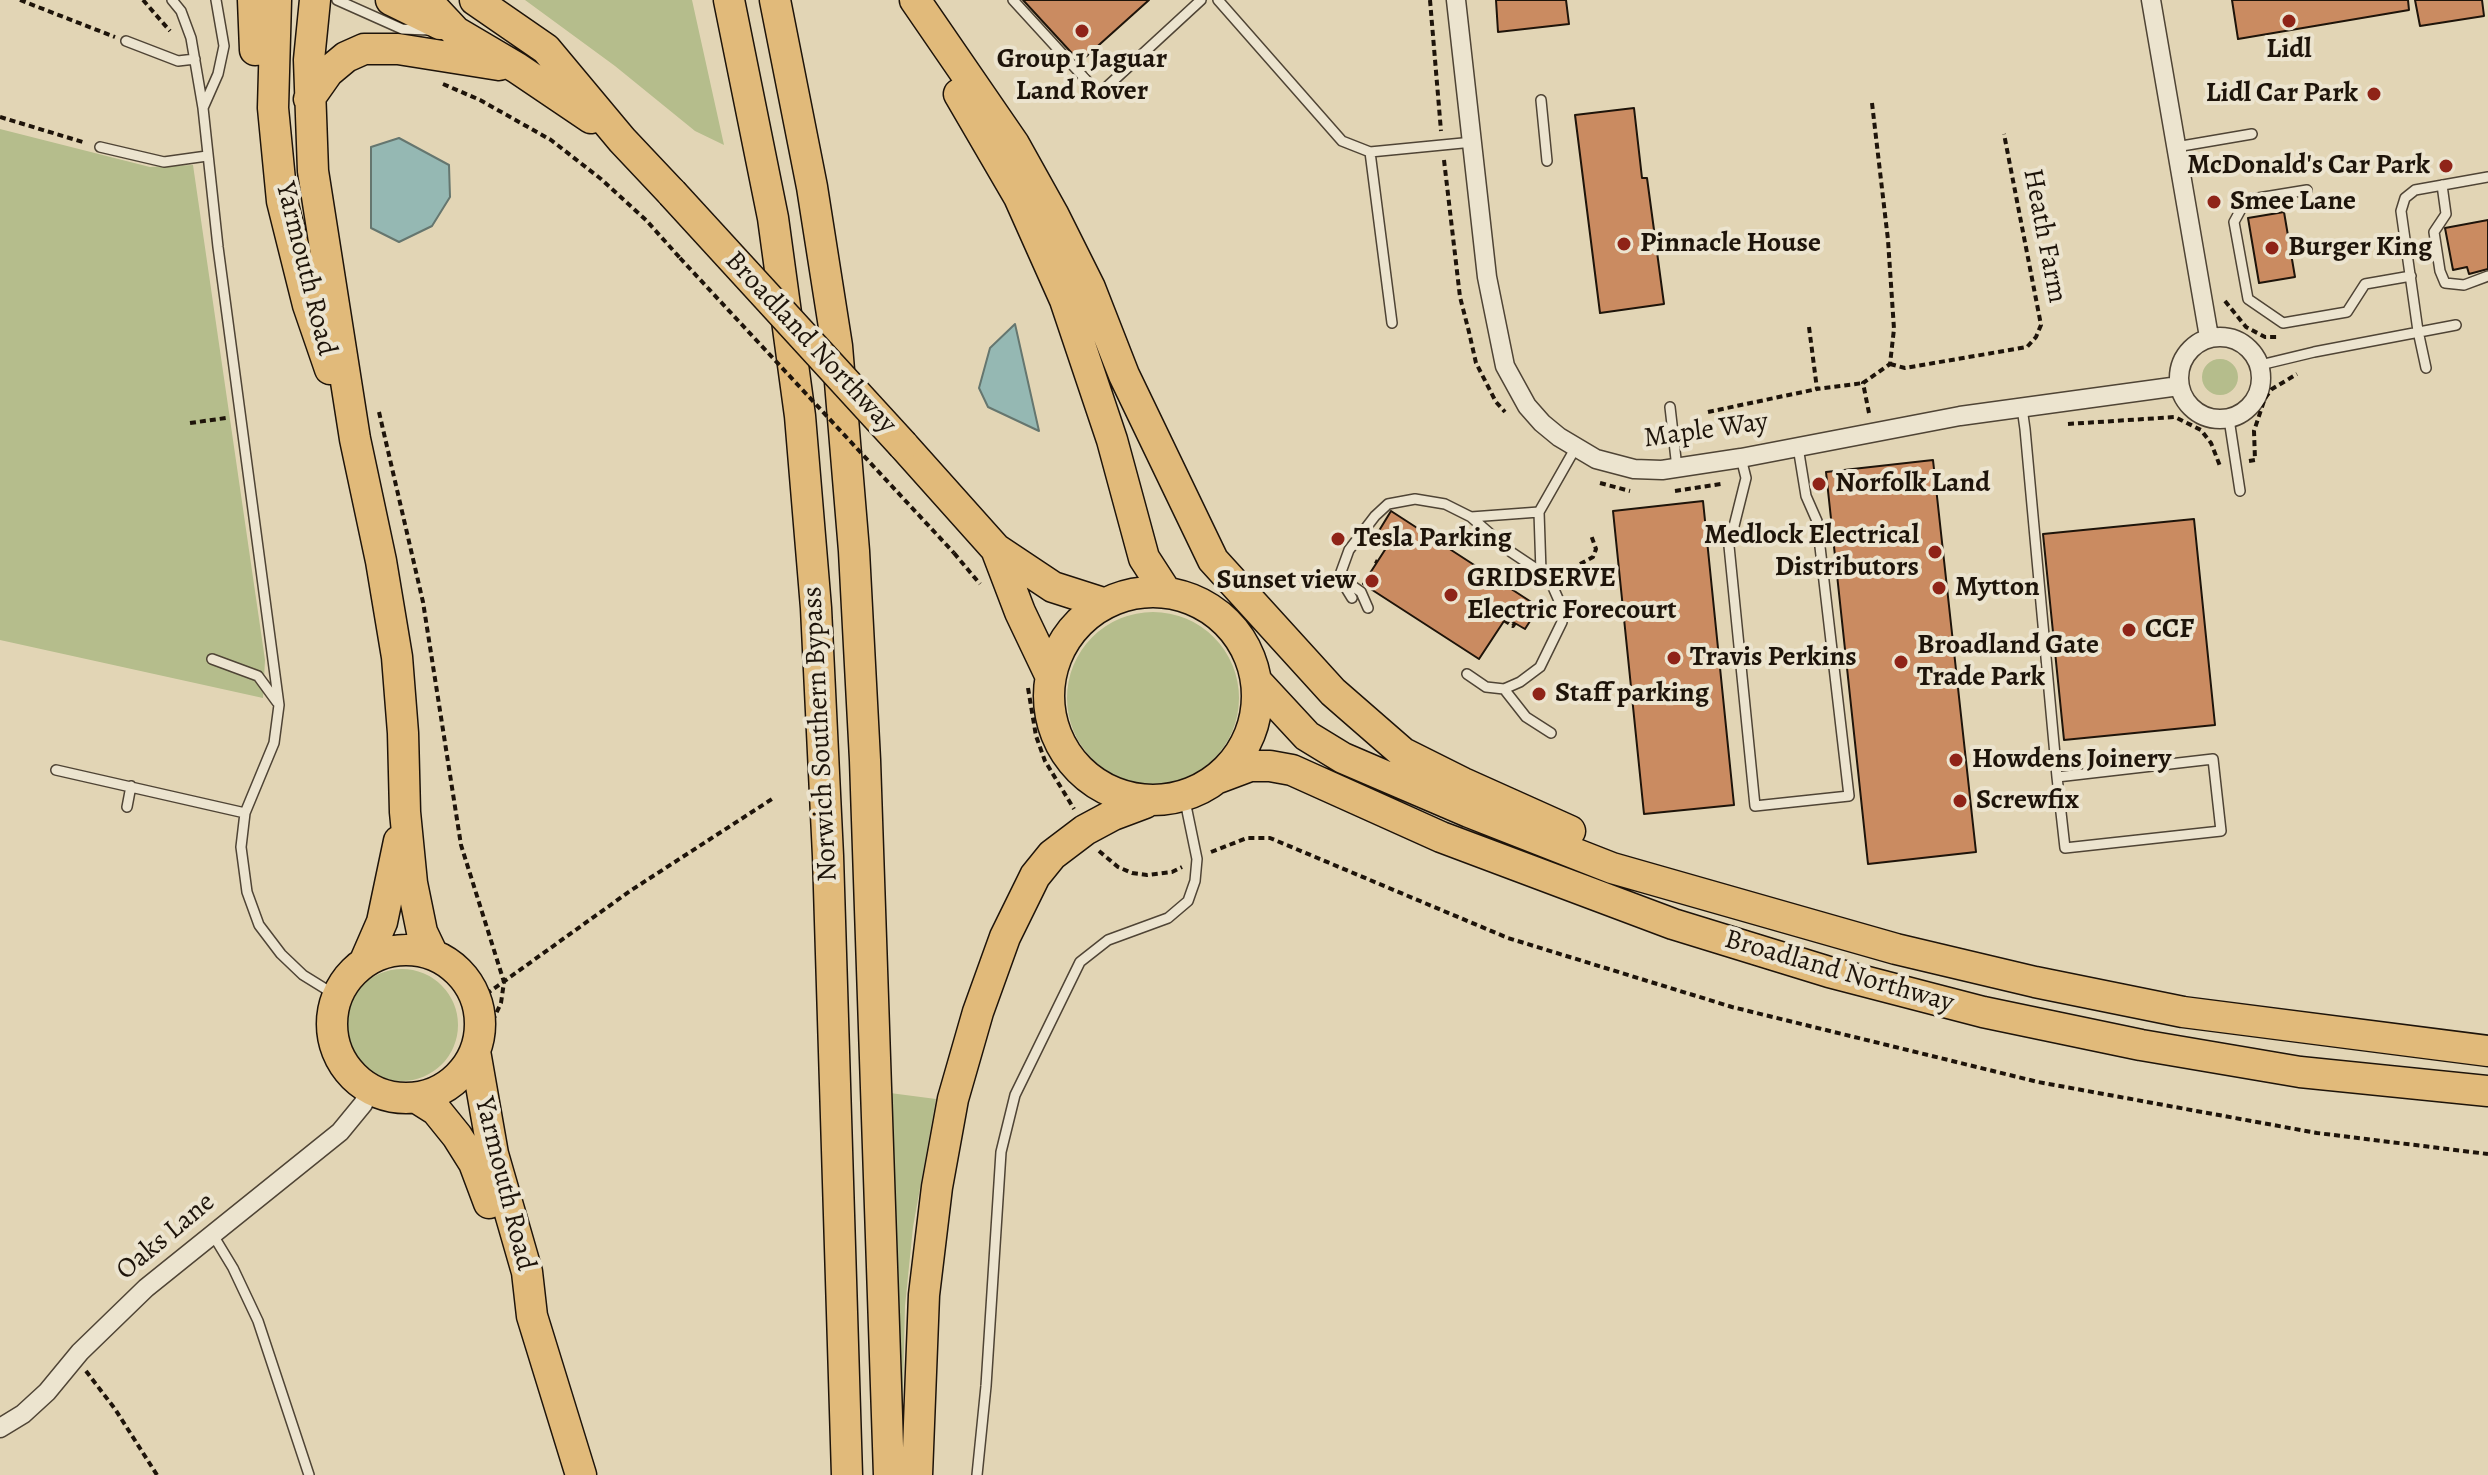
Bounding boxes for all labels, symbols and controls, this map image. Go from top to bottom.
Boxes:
marker: Lidl [2280,12,2298,30]
marker: Group 1 Jaguar Land Rover [1073,22,1091,40]
place label: Lidl [2266,33,2312,67]
place label: Group 1 Jaguar Land Rover [997,43,1167,109]
place label: Lidl Car Park [2206,77,2358,111]
marker: Lidl Car Park [2365,85,2383,103]
place label: McDonald's Car Park [2187,149,2430,183]
marker: McDonald's Car Park [2437,157,2455,175]
street label: Heath Farm [2015,166,2073,306]
street label: Yarmouth Road [267,179,343,359]
place label: Smee Lane [2230,185,2356,219]
marker: Smee Lane [2205,193,2223,211]
place label: Pinnacle House [1640,227,1821,261]
place label: Burger King [2288,231,2432,265]
marker: Pinnacle House [1615,235,1633,253]
marker: Burger King [2263,239,2281,257]
street label: Broadland Northway [717,245,903,441]
street label: Maple Way [1642,406,1770,456]
place label: Norfolk Land [1835,467,1990,501]
marker: Norfolk Land [1810,475,1828,493]
place label: Medlock Electrical Distributors [1704,519,1919,585]
place label: Tesla Parking [1354,522,1512,556]
marker: Tesla Parking [1329,530,1347,548]
marker: Medlock Electrical Distributors [1926,543,1944,561]
place label: GRIDSERVE Electric Forecourt [1467,562,1676,628]
place label: Sunset view [1217,564,1356,598]
place label: Mytton [1955,571,2040,605]
marker: Sunset view [1363,572,1381,590]
marker: Mytton [1930,579,1948,597]
street label: Norwich Southern Bypass [796,585,846,883]
marker: GRIDSERVE Electric Forecourt [1442,586,1460,604]
place label: CCF [2145,613,2194,647]
marker: CCF [2120,621,2138,639]
place label: Broadland Gate Trade Park [1917,629,2099,695]
place label: Travis Perkins [1690,641,1857,675]
marker: Travis Perkins [1665,649,1683,667]
marker: Broadland Gate Trade Park [1892,653,1910,671]
place label: Staff parking [1555,677,1709,711]
marker: Staff parking [1530,685,1548,703]
place label: Howdens Joinery [1972,743,2171,777]
marker: Howdens Joinery [1947,751,1965,769]
place label: Screwfix [1976,784,2079,818]
marker: Screwfix [1951,792,1969,810]
street label: Broadland Northway [1721,923,1957,1021]
street label: Yarmouth Road [466,1094,542,1274]
street label: Oaks Lane [110,1186,222,1288]

